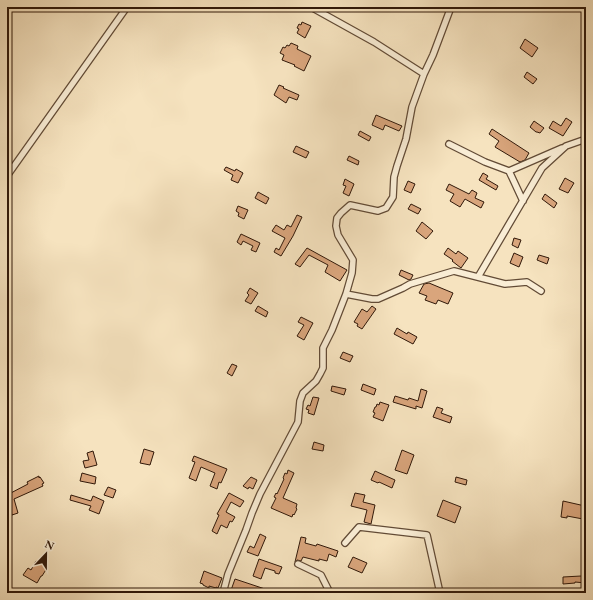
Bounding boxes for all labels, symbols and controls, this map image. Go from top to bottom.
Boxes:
north arrow [26,534,66,574]
text: N [43,537,57,553]

